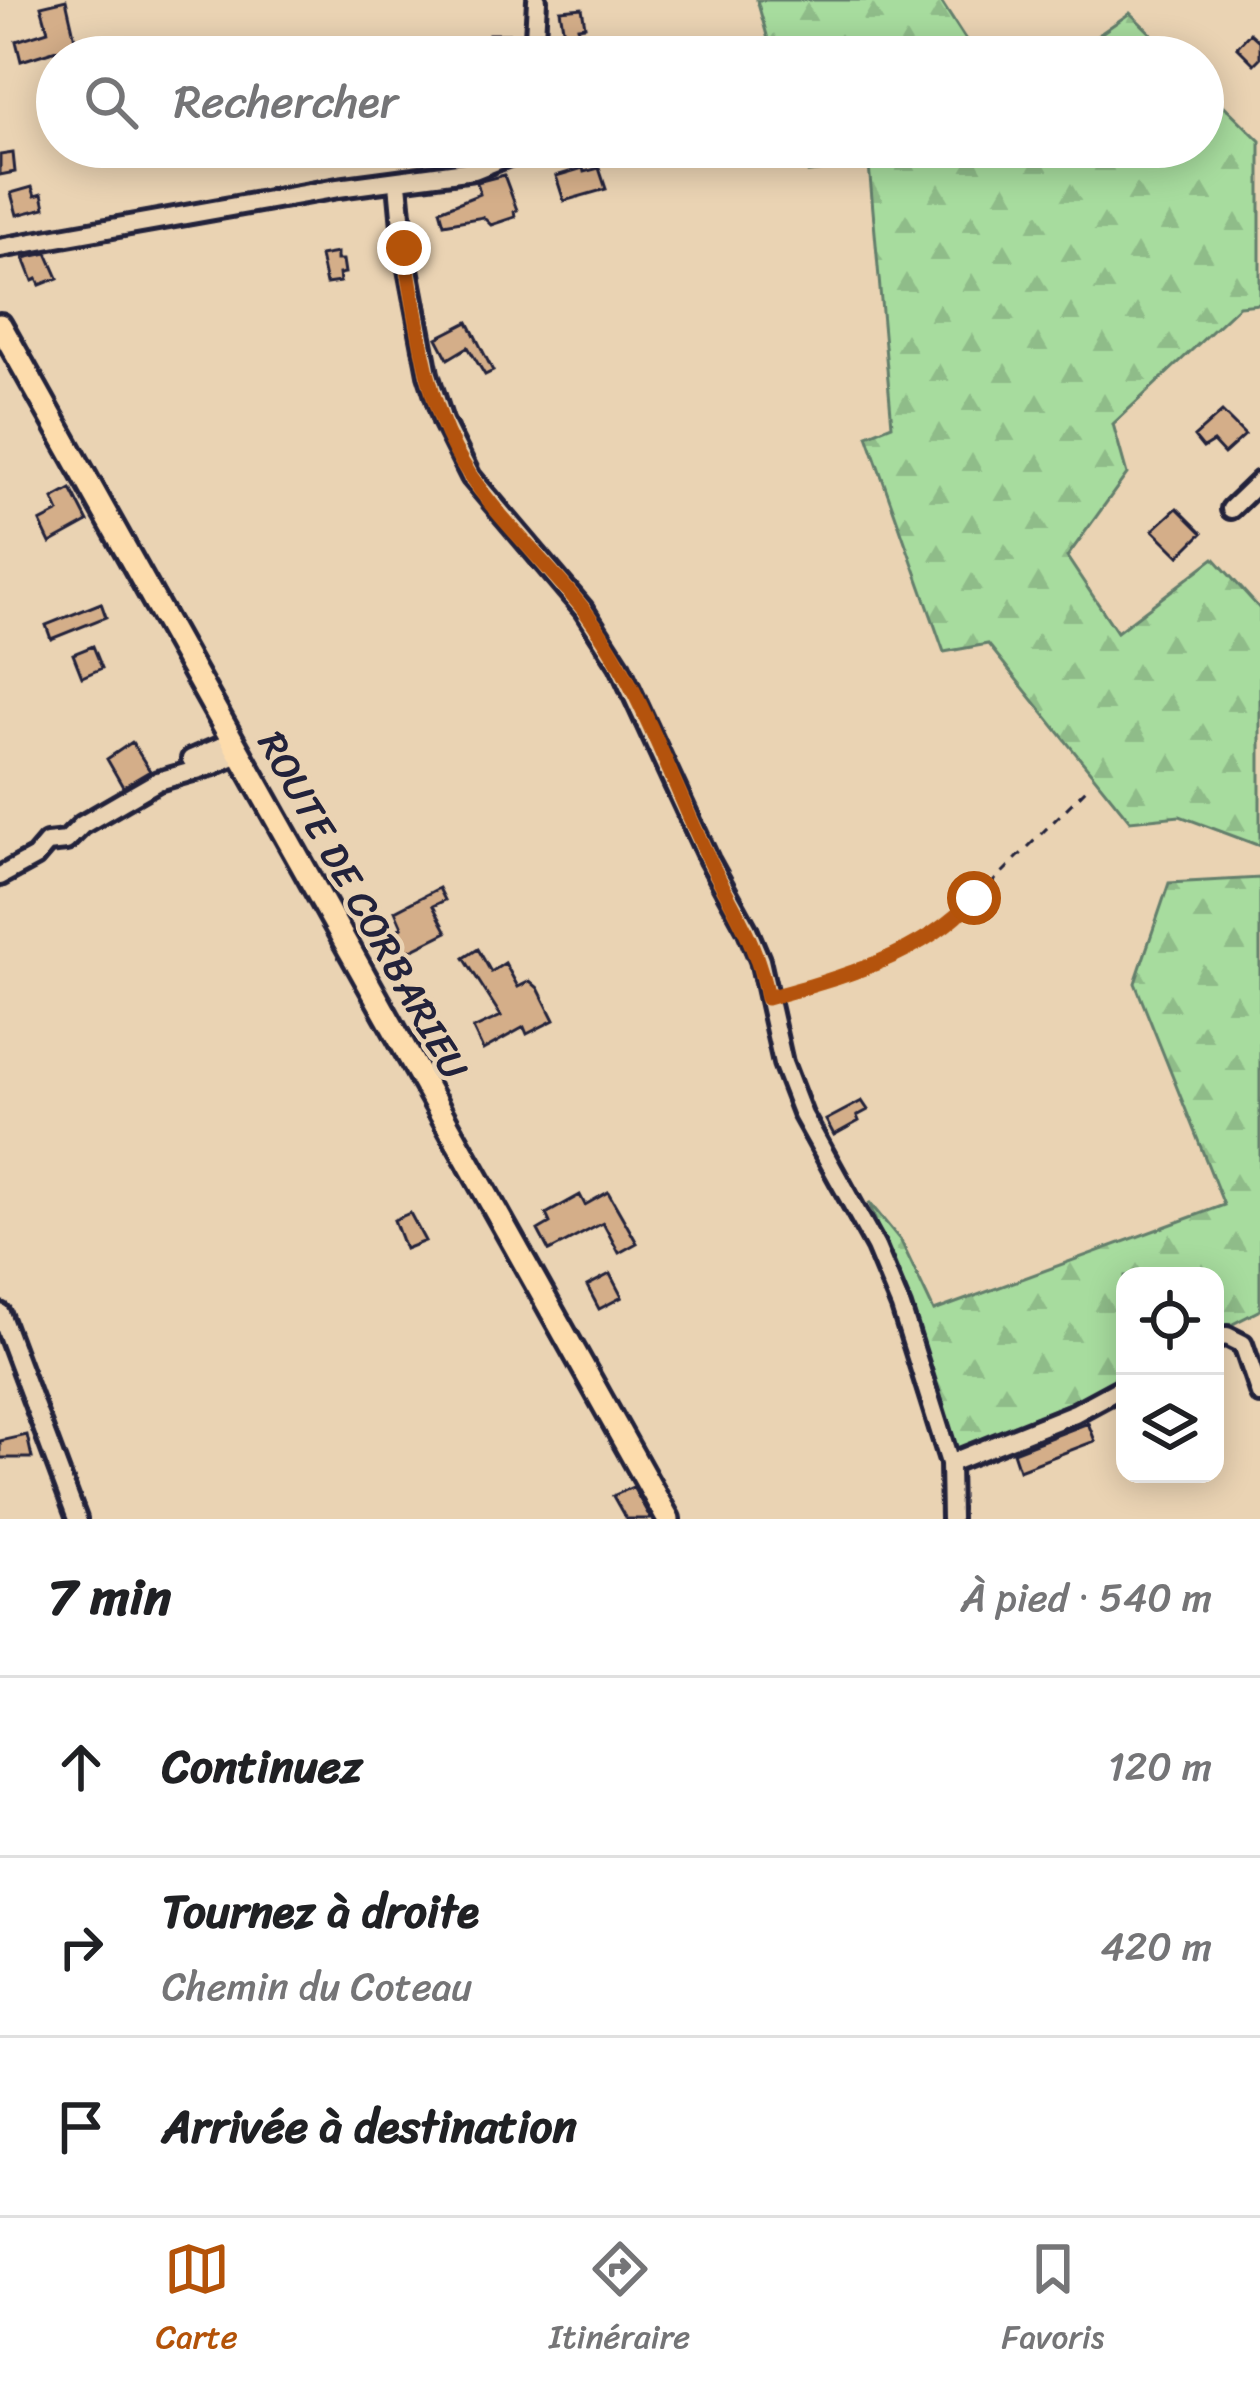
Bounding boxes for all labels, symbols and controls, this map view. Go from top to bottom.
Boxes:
search box [36,36,1224,168]
text: Rechercher [174,62,398,142]
icon: search [78,69,144,135]
route end [377,221,431,275]
street label: ROUTE DE CORBARIEU [239,717,489,1093]
route start [947,871,1001,925]
map controls [1116,1267,1224,1483]
button: locate [1116,1267,1224,1375]
button: layers [1116,1375,1224,1483]
text: 7 min [48,1552,171,1642]
text: À pied · 540 m [961,1563,1212,1632]
text: Continuez [162,1727,362,1807]
text: 120 m [1108,1732,1212,1801]
icon: ahead [48,1734,114,1800]
text: Tournez à droite [162,1872,479,1952]
text: 420 m [1100,1912,1212,1981]
icon: right [48,1914,114,1980]
text: Chemin du Coteau [162,1952,472,2021]
text: Arrivée à destination [162,2087,577,2167]
icon: arrive [48,2094,114,2160]
tab: Carte [156,2236,238,2366]
tab: Itinéraire [549,2236,690,2366]
tab: Favoris [1001,2236,1104,2366]

